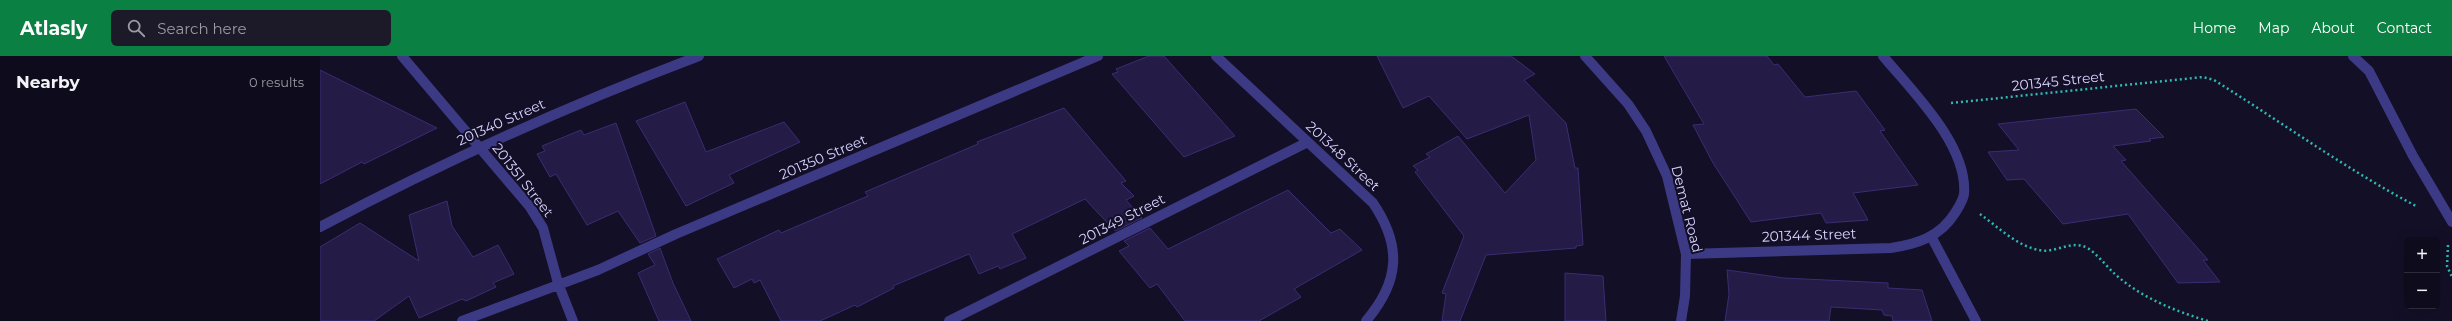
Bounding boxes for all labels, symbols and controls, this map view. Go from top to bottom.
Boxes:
search box [111,10,391,46]
text: Atlasly [20,17,87,40]
icon: search [125,17,147,39]
text: Search here [157,19,247,38]
text: Home [2193,19,2236,37]
text: Map [2258,19,2289,37]
text: About [2311,19,2355,37]
text: Contact [2377,19,2432,37]
street label: 201345 Street [2011,67,2106,95]
text: Nearby [16,72,80,92]
text: 0 results [249,74,304,90]
street label: 201340 Street [454,94,548,149]
street label: 201348 Street [1302,117,1384,195]
street label: 201350 Street [777,130,870,183]
street label: 201351 Street [489,139,558,221]
street label: Demat Road [1667,164,1707,254]
street label: 201349 Street [1076,190,1168,248]
street label: 201344 Street [1761,224,1857,246]
map controls [2404,237,2440,309]
button: + [2404,237,2440,273]
button: − [2404,273,2440,309]

